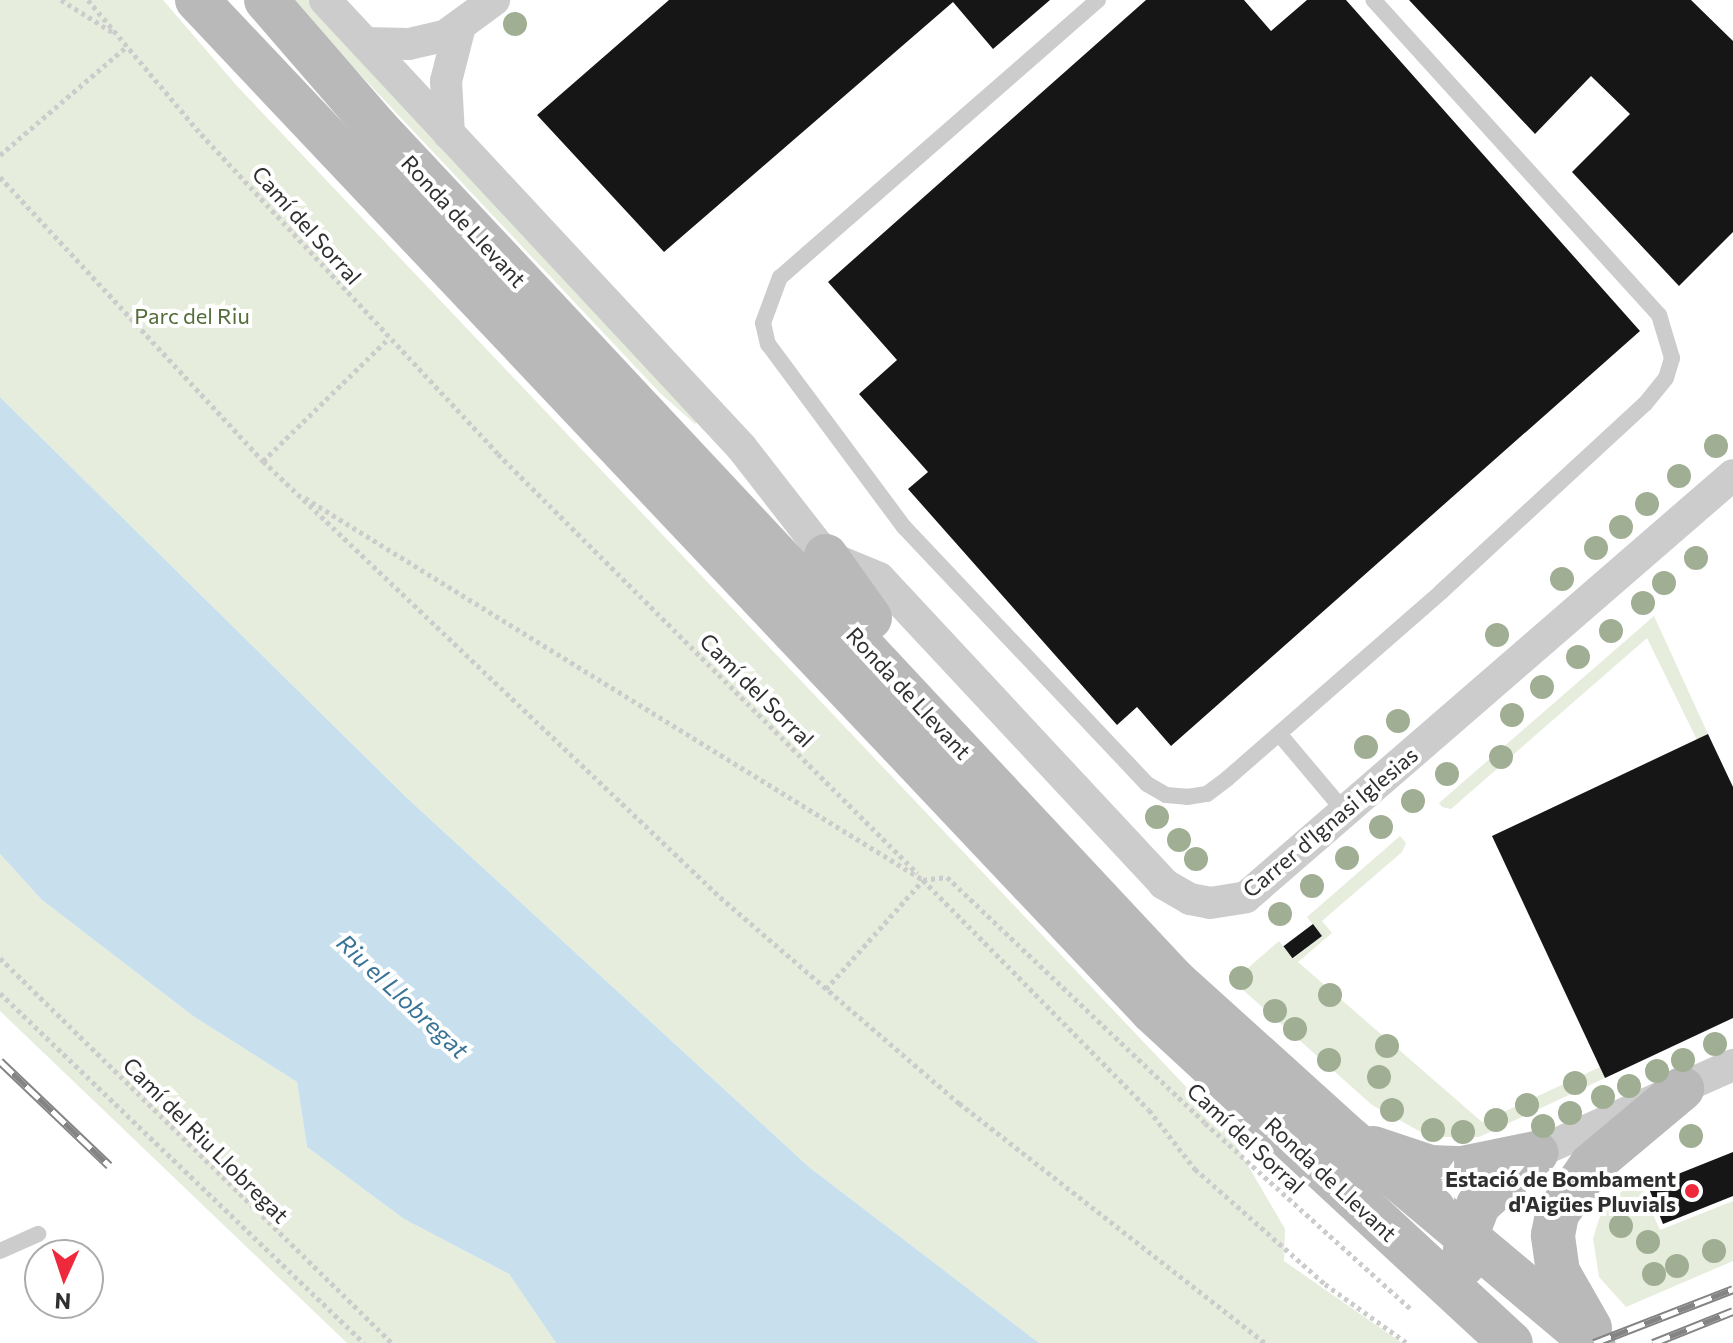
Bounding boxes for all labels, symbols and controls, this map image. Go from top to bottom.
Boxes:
street label: Ronda de Llevant [396,150,532,292]
street label: Camí del Sorral [247,160,367,290]
park label: Parc del Riu [134,303,250,329]
street label: Ronda de Llevant [841,622,977,764]
street label: Camí del Sorral [695,628,819,752]
street label: Carrer d'Ignasi Iglesias [1237,741,1423,903]
water label: Riu el Llobregat [331,928,475,1064]
street label: Camí del Riu Llobregat [118,1052,294,1228]
street label: Camí del Sorral [1182,1077,1310,1199]
street label: Ronda de Llevant [1260,1111,1402,1247]
place label: Estació de Bombament d'Aigües Pluvials [1445,1165,1676,1216]
marker: Estació de Bombament d'Aigües Pluvials [1683,1182,1701,1200]
north arrow [24,1239,104,1319]
text: N [54,1288,72,1315]

